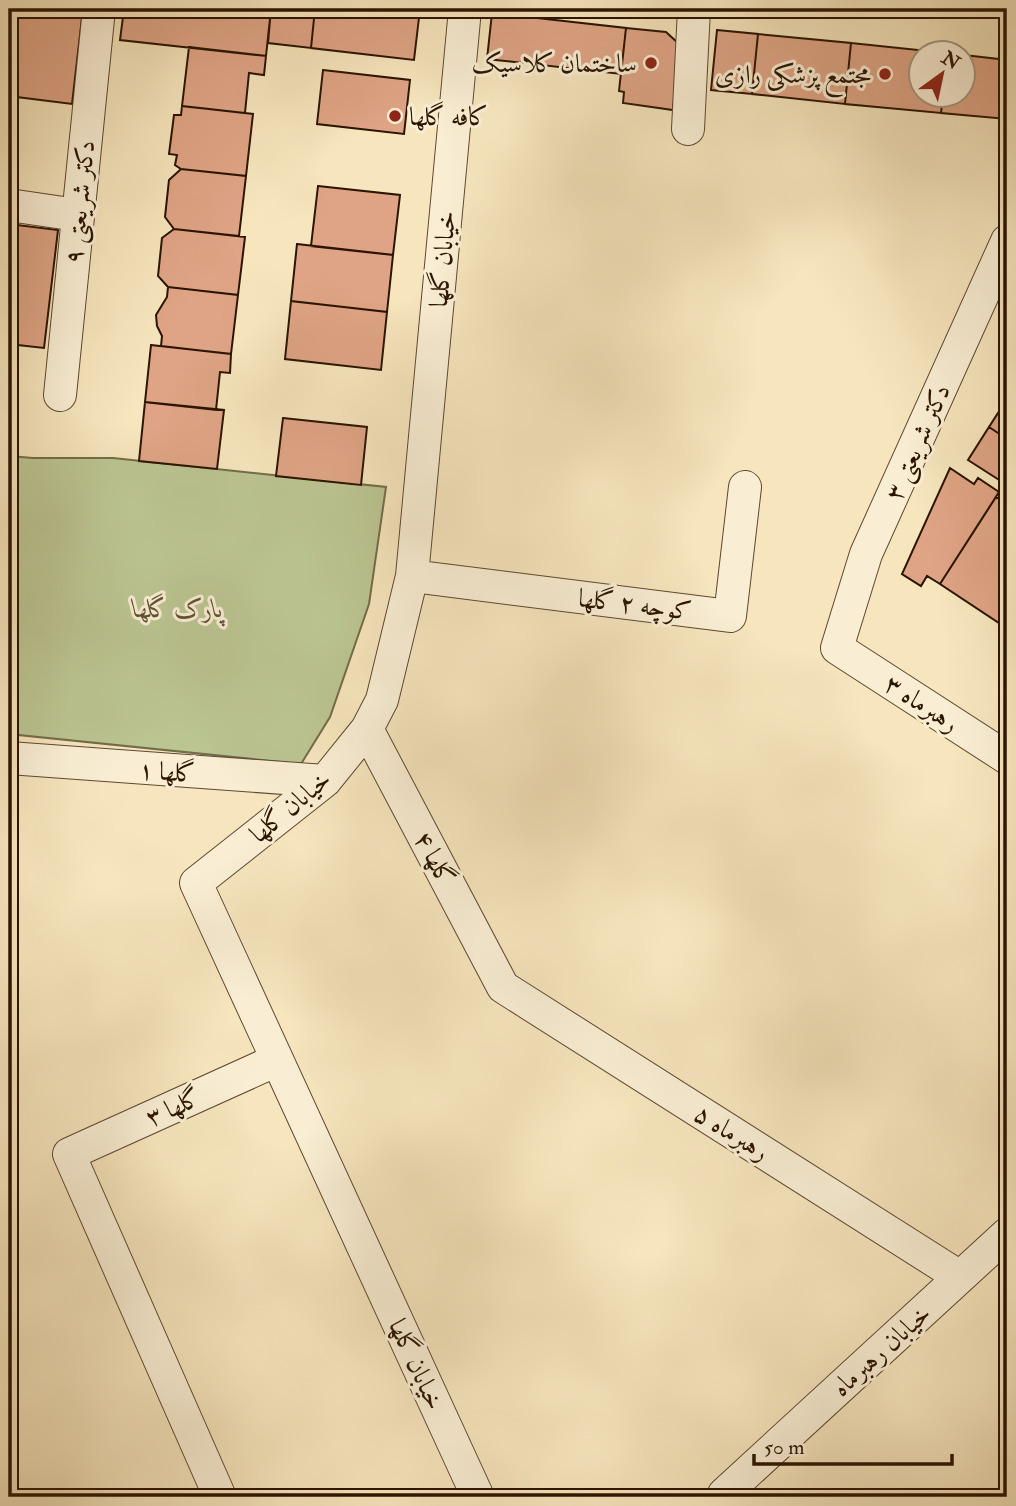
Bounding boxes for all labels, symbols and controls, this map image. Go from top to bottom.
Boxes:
north arrow [908,38,978,108]
text: N [936,45,965,76]
place label: ساختمان کلاسیک [472,48,637,80]
marker: ساختمان کلاسیک [643,55,659,71]
place label: مجتمع پزشکی رازی [715,59,871,98]
marker: مجتمع پزشکی رازی [877,66,893,82]
place label: کافه گلها [409,101,488,133]
marker: کافه گلها [387,108,403,124]
street label: دکتر شریعتی ۹ [58,139,104,266]
street label: خیابان گلها [423,209,463,309]
street label: ۳ دکتر شریعتی [878,379,960,506]
street label: کوچه ۲ گلها [576,582,694,629]
park label: پارک گلها [131,593,225,627]
street label: ۳ رهبرماه [878,668,965,740]
street label: ۱ گلها [137,754,196,790]
street label: خیابان گلها [243,763,338,850]
street label: ۴ گلها [407,826,462,891]
street label: ۳ گلها [141,1082,206,1134]
street label: ۵ رهبرماه [688,1097,775,1168]
street label: خیابان رهبرماه [825,1298,938,1404]
street label: خیابان گلها [381,1314,451,1415]
scale bar [754,1422,951,1466]
text: 50 m [764,1434,805,1461]

